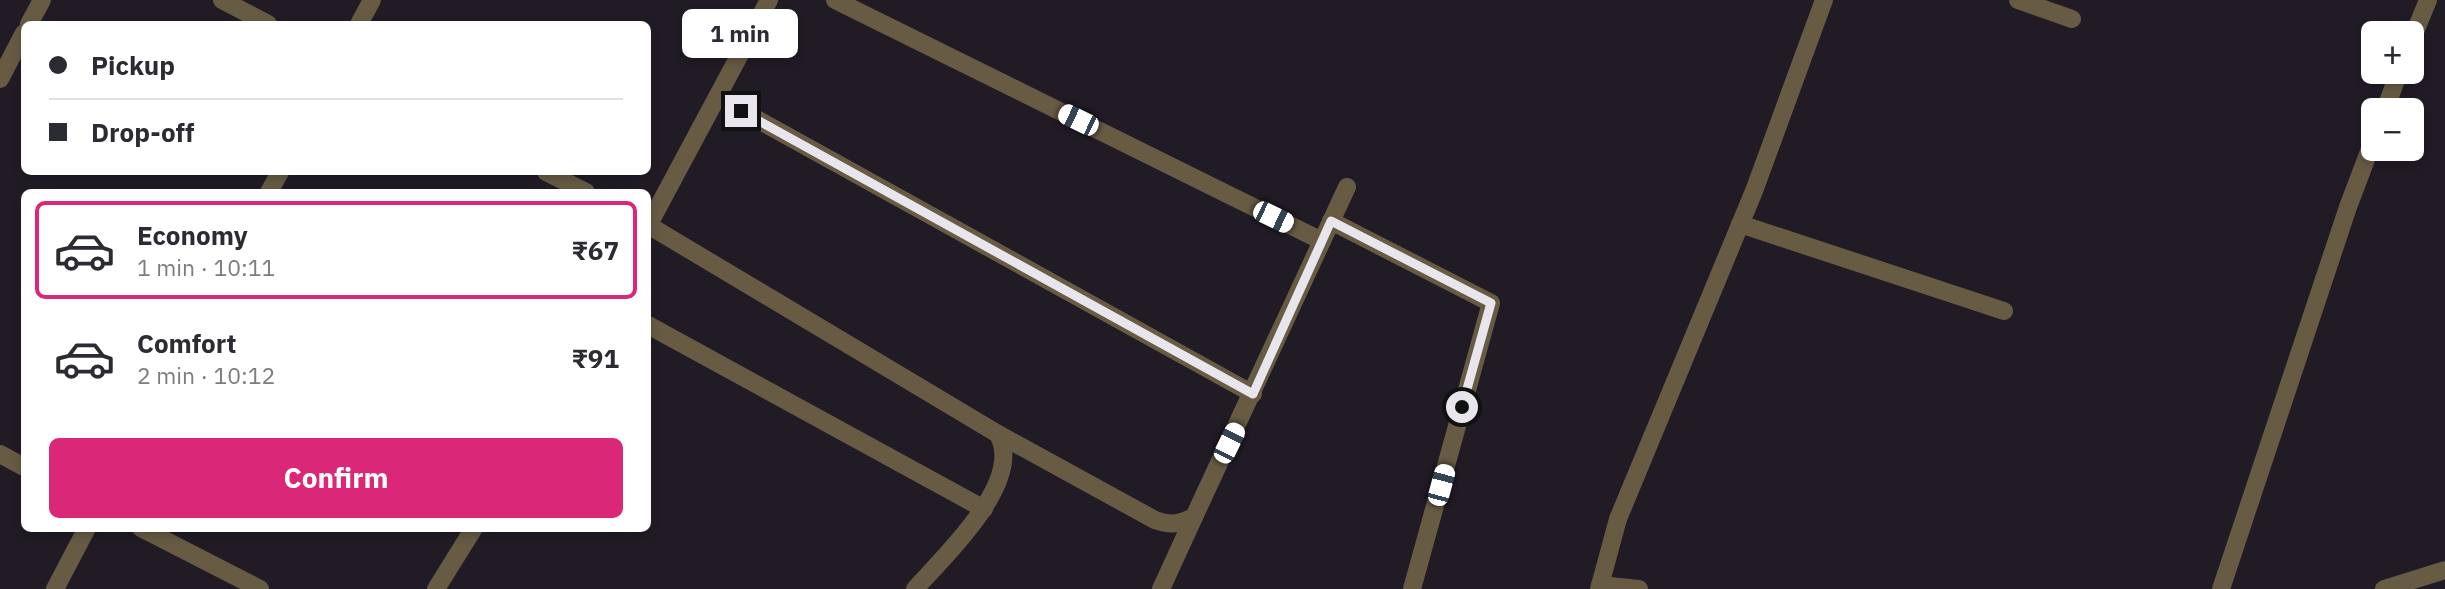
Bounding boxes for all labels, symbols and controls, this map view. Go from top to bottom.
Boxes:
callout: 1 min [683,10,799,58]
text: 1 min [710,18,770,48]
map controls [2361,21,2424,161]
button: + [2361,21,2424,84]
text: Pickup [91,48,175,82]
route end [725,95,757,127]
button: − [2361,98,2424,161]
car [1055,101,1102,139]
text: Drop-off [91,115,194,149]
car [1250,198,1297,236]
text: Economy [137,218,248,252]
icon: car [53,219,116,282]
text: ₹67 [571,233,619,267]
text: 1 min · 10:11 [137,252,275,282]
text: Comfort [137,326,236,360]
icon: car [53,327,116,390]
text: ₹91 [571,341,619,375]
text: 2 min · 10:12 [137,360,275,390]
route start [1446,391,1478,423]
car [1211,420,1248,466]
button: Confirm [49,438,623,518]
car [1426,462,1457,508]

